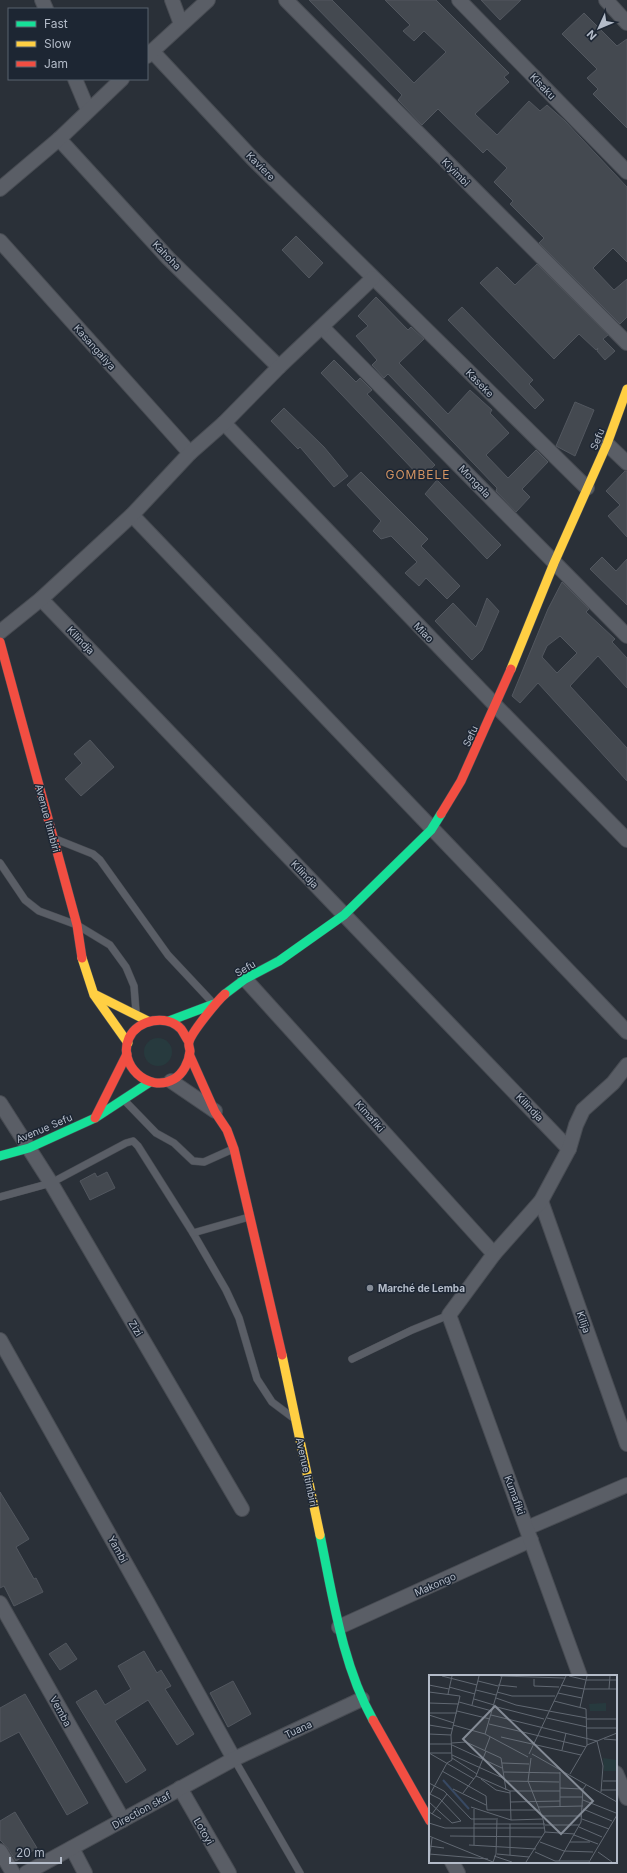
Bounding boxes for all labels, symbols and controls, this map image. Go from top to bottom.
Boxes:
legend [8,8,148,80]
north arrow [579,8,619,48]
text: Fast [44,16,68,31]
text: N [584,27,600,43]
text: Slow [44,36,72,51]
text: Jam [44,56,68,71]
street label: Kisaku [528,70,558,102]
street label: Kaviere [244,149,278,183]
street label: Kiyimbi [440,156,472,188]
street label: Kahoha [150,238,184,272]
street label: Kasangaliya [71,322,119,372]
street label: Kaseke [464,367,497,400]
street label: Sefu [587,427,607,451]
street label: Mongala [457,462,493,500]
district label: GOMBELE [385,467,451,482]
street label: Miao [412,620,436,644]
street label: Kilindja [65,624,97,656]
street label: Sefu [460,723,480,748]
street label: Avenue Itimbiri [33,783,63,853]
street label: Kilindja [289,858,321,890]
street label: Sefu [233,957,258,979]
street label: Kilindja [514,1091,546,1123]
street label: Kimafiki [353,1098,387,1134]
street label: Avenue Sefu [14,1111,74,1145]
place label: Marché de Lemba [378,1282,465,1294]
marker: Marché de Lemba [365,1283,375,1293]
street label: Kilija [575,1310,593,1334]
street label: Zizi [127,1318,145,1338]
street label: Avenue Itimbiri [294,1436,320,1508]
street label: Kumafiki [502,1474,528,1516]
street label: Yambi [106,1533,130,1565]
street label: Makongo [412,1570,458,1598]
inset map [429,1675,617,1863]
street label: Vemba [48,1694,74,1728]
street label: Tuana [282,1717,314,1741]
street label: Direction skaf [110,1789,173,1831]
street label: Lotoyi [192,1816,216,1846]
scale bar [10,1839,61,1865]
text: 20 m [16,1845,45,1860]

